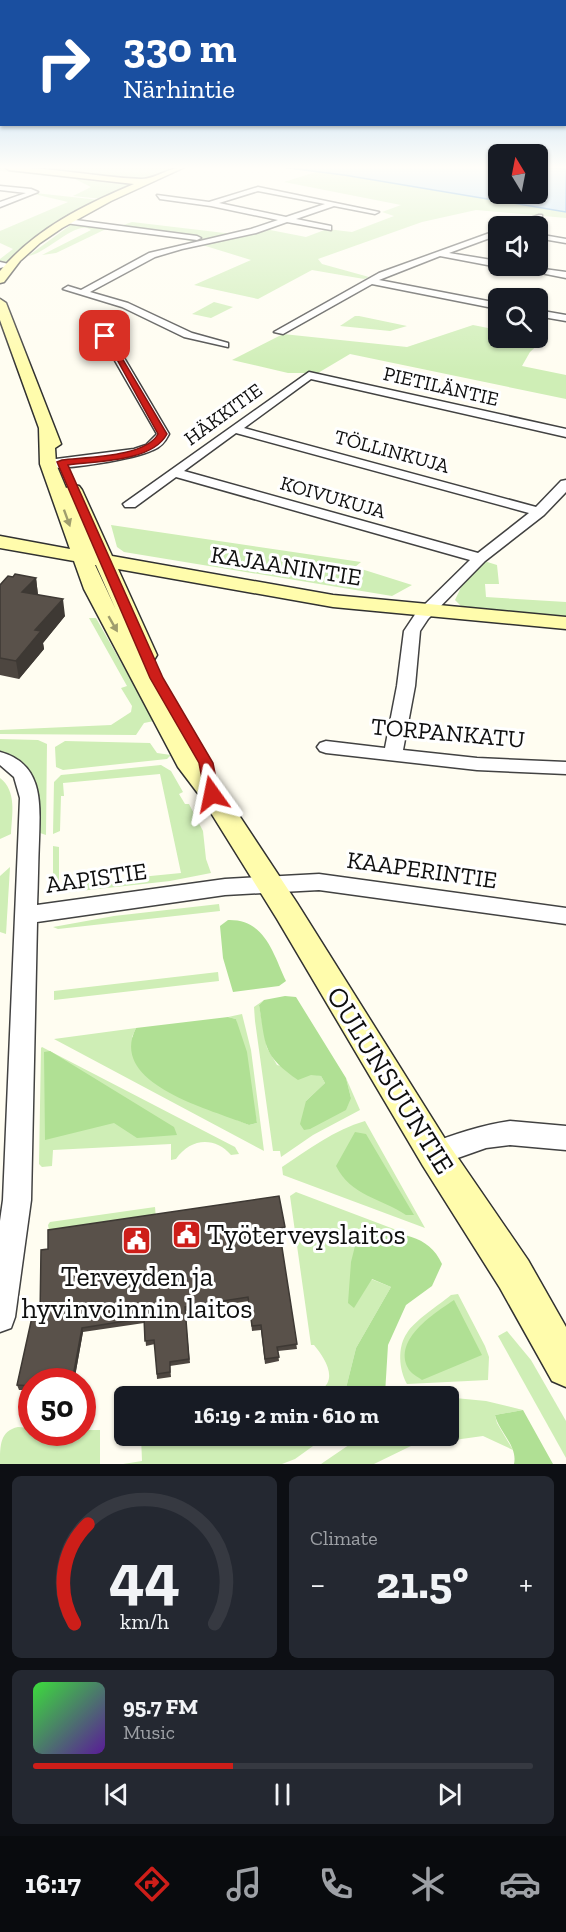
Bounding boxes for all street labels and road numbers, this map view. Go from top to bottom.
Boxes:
street label: PIETILÄNTIE [381,361,501,411]
street label: HÄKKITIE [179,378,267,450]
street label: TÖLLINKUJA [332,424,453,478]
street label: KOIVUKUJA [278,471,389,524]
street label: KAJAANINTIE [209,539,363,592]
street label: TORPANKATU [370,711,526,754]
street label: KAAPERINTIE [345,845,499,894]
street label: AAPISTIE [43,856,148,899]
street label: OULUNSUUNTIE [320,981,461,1180]

